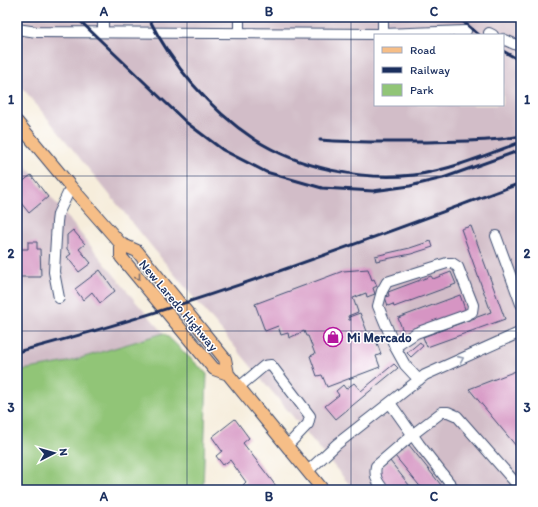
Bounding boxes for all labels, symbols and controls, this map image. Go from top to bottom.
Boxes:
text: A [99,4,109,19]
text: B [265,4,274,19]
text: C [430,4,439,19]
legend [374,34,504,106]
text: Road [410,43,436,57]
text: Railway [410,63,450,77]
text: Park [410,83,434,97]
text: 1 [8,92,14,107]
text: 1 [524,92,530,107]
text: 2 [8,246,15,261]
text: 2 [524,246,531,261]
street label: New Laredo Highway [136,257,221,354]
one-way arrow [134,273,141,280]
shop icon: Mi Mercado [322,326,344,348]
place label: Mi Mercado [347,330,412,345]
one-way arrow [457,356,464,364]
text: 3 [7,400,15,415]
text: 3 [523,400,531,415]
north arrow [34,433,74,473]
text: N [57,448,70,456]
text: A [99,489,109,504]
text: B [265,489,274,504]
text: C [430,489,439,504]

